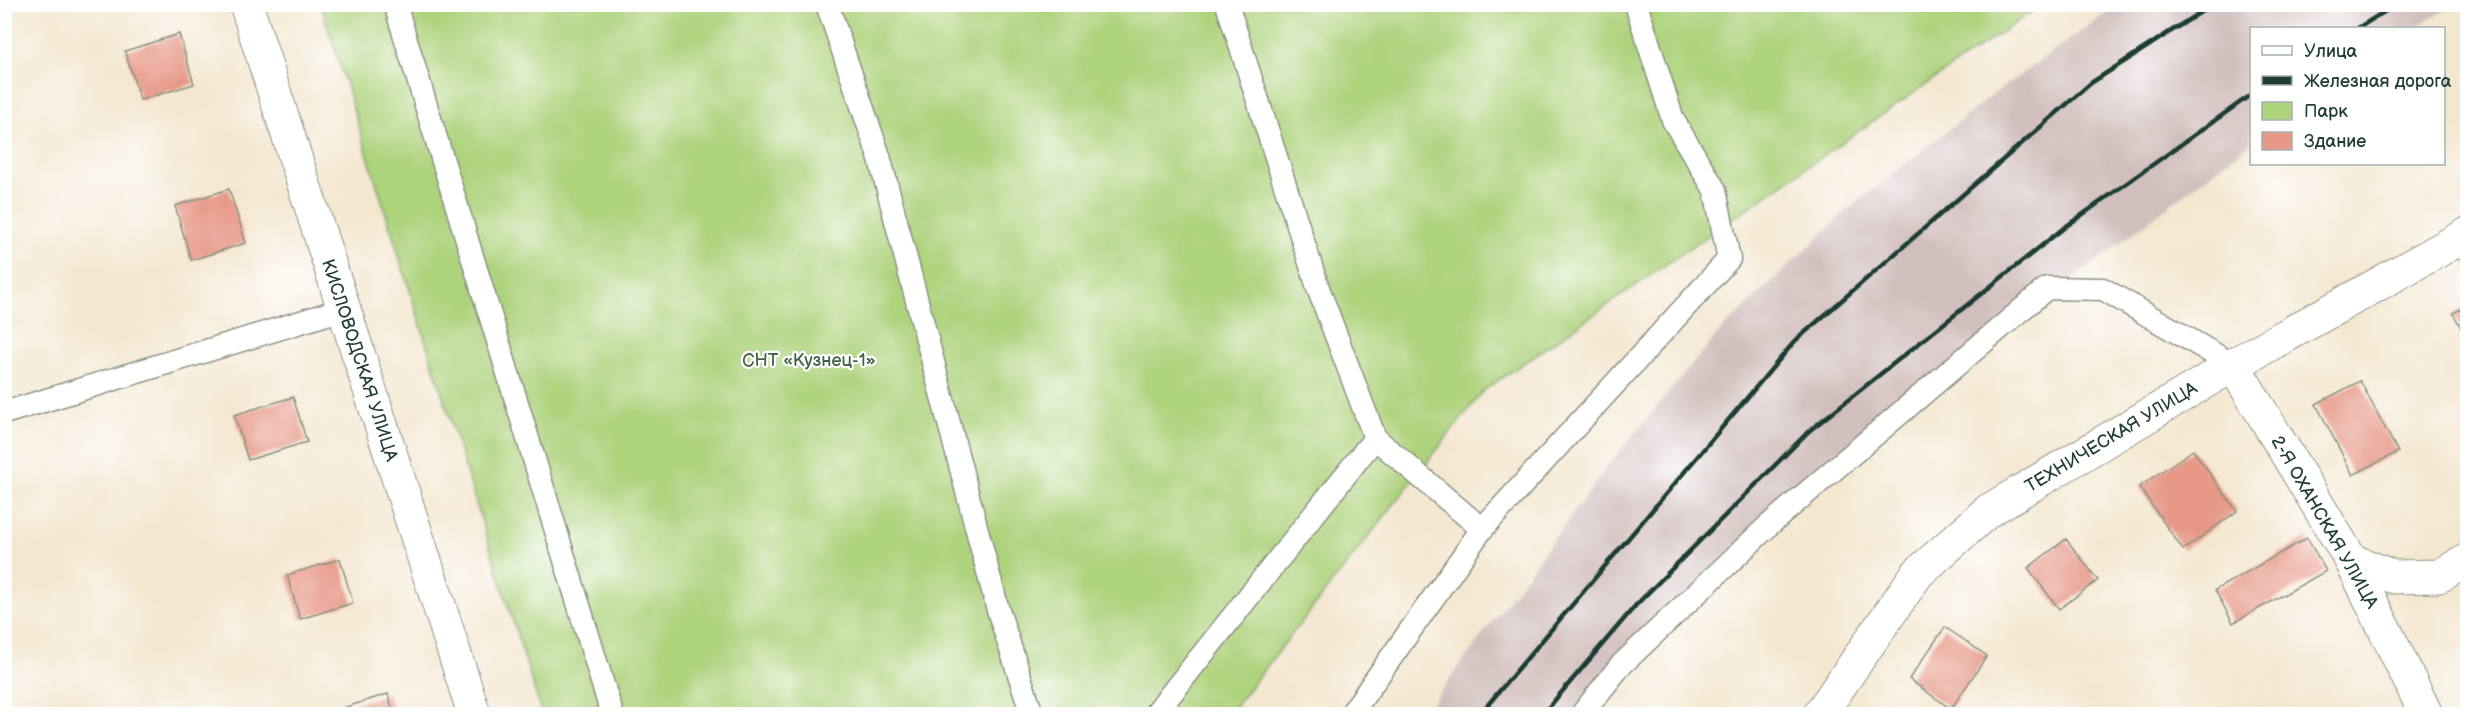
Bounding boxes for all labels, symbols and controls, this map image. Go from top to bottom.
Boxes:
legend [2250,27,2445,165]
text: Улица [2304,41,2358,62]
text: Железная дорога [2304,71,2452,92]
text: Парк [2304,101,2348,122]
text: Здание [2304,131,2366,152]
street label: КИСЛОВОДСКАЯ УЛИЦА [317,256,402,464]
park label: СНТ «Кузнец-1» [742,350,876,371]
street label: ТЕХНИЧЕСКАЯ УЛИЦА [2021,378,2201,497]
street label: 2-Я ОХАНСКАЯ УЛИЦА [2267,432,2383,612]

